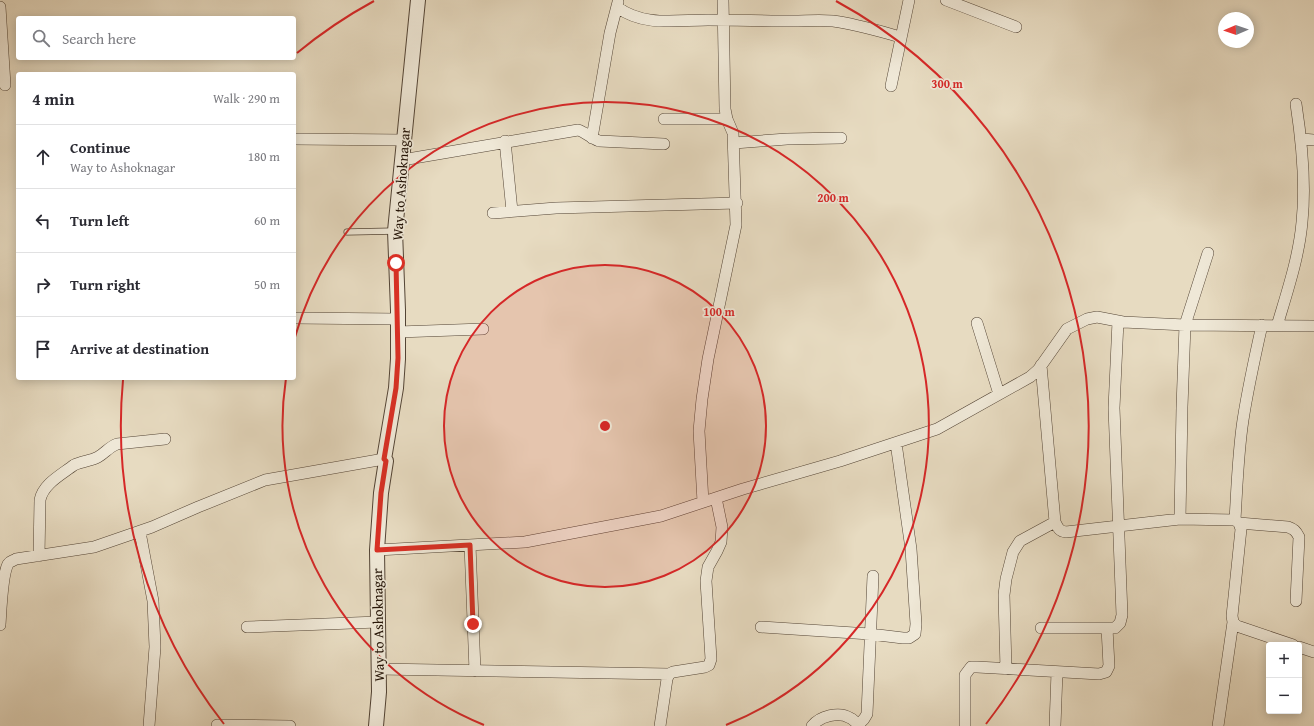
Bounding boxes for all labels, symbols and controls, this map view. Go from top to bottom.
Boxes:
north arrow [1218,12,1254,48]
search box [16,16,296,60]
icon: search [30,27,52,49]
text: Search here [62,28,136,49]
text: 300 m [931,75,964,92]
text: 4 min [32,86,74,111]
text: Walk · 290 m [213,89,280,108]
street label: Way to Ashoknagar [387,127,415,241]
text: Continue [70,137,131,158]
icon: ahead [32,146,54,168]
text: 180 m [248,147,280,166]
text: Way to Ashoknagar [70,158,175,177]
text: 200 m [817,189,850,206]
icon: left [32,210,54,232]
text: Turn left [70,210,129,231]
text: 60 m [254,211,280,230]
route start [387,254,405,272]
icon: right [32,274,54,296]
text: Turn right [70,274,141,295]
text: 50 m [254,275,280,294]
text: 100 m [703,303,736,320]
icon: arrive [32,338,54,360]
text: Arrive at destination [70,338,209,359]
centre of rings [598,419,612,433]
street label: Way to Ashoknagar [367,568,389,682]
route end [464,615,482,633]
map controls [1266,642,1302,714]
button: + [1266,642,1302,678]
button: − [1266,678,1302,714]

